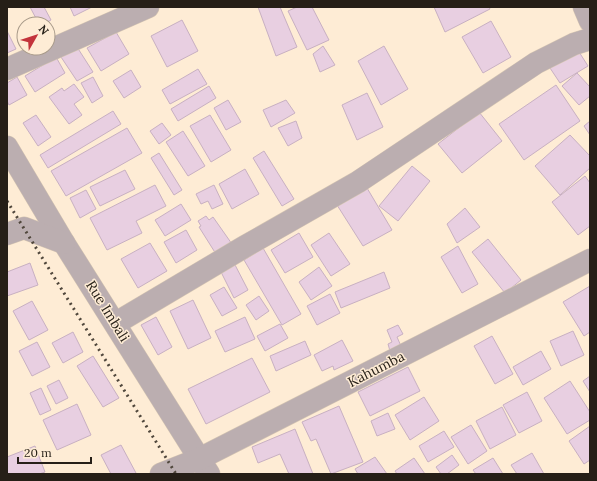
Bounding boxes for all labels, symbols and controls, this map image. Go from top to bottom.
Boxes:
north arrow [16,16,56,56]
text: N [36,22,52,38]
street label: Rue Imbali [82,277,134,345]
street label: Kahumba [345,347,407,391]
scale bar [18,439,91,465]
text: 20 m [24,445,52,460]

